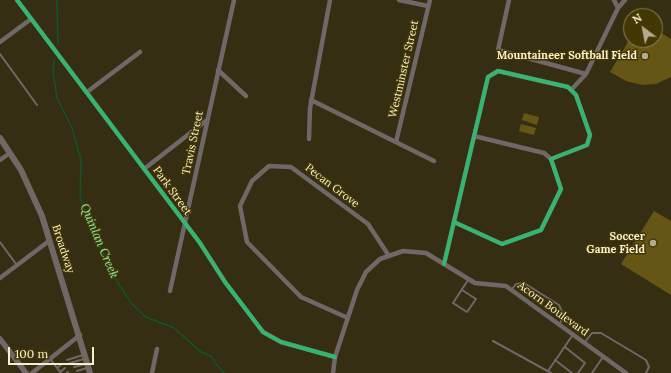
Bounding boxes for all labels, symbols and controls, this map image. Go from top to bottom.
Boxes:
north arrow [623,8,663,48]
text: N [630,10,644,27]
street label: Westminster Street [386,19,422,119]
place label: Mountaineer Softball Field [497,49,637,63]
marker: Mountaineer Softball Field [640,51,650,61]
street label: Travis Street [180,110,206,176]
street label: Pecan Grove [302,161,362,211]
street label: Park Street [150,164,194,218]
water label: Quinlan Creek [77,202,121,280]
street label: Broadway [49,223,77,275]
place label: Soccer Game Field [586,230,645,256]
marker: Soccer Game Field [648,238,658,248]
street label: Acorn Boulevard [515,279,591,339]
scale bar [10,339,96,365]
text: 100 m [15,346,48,361]

